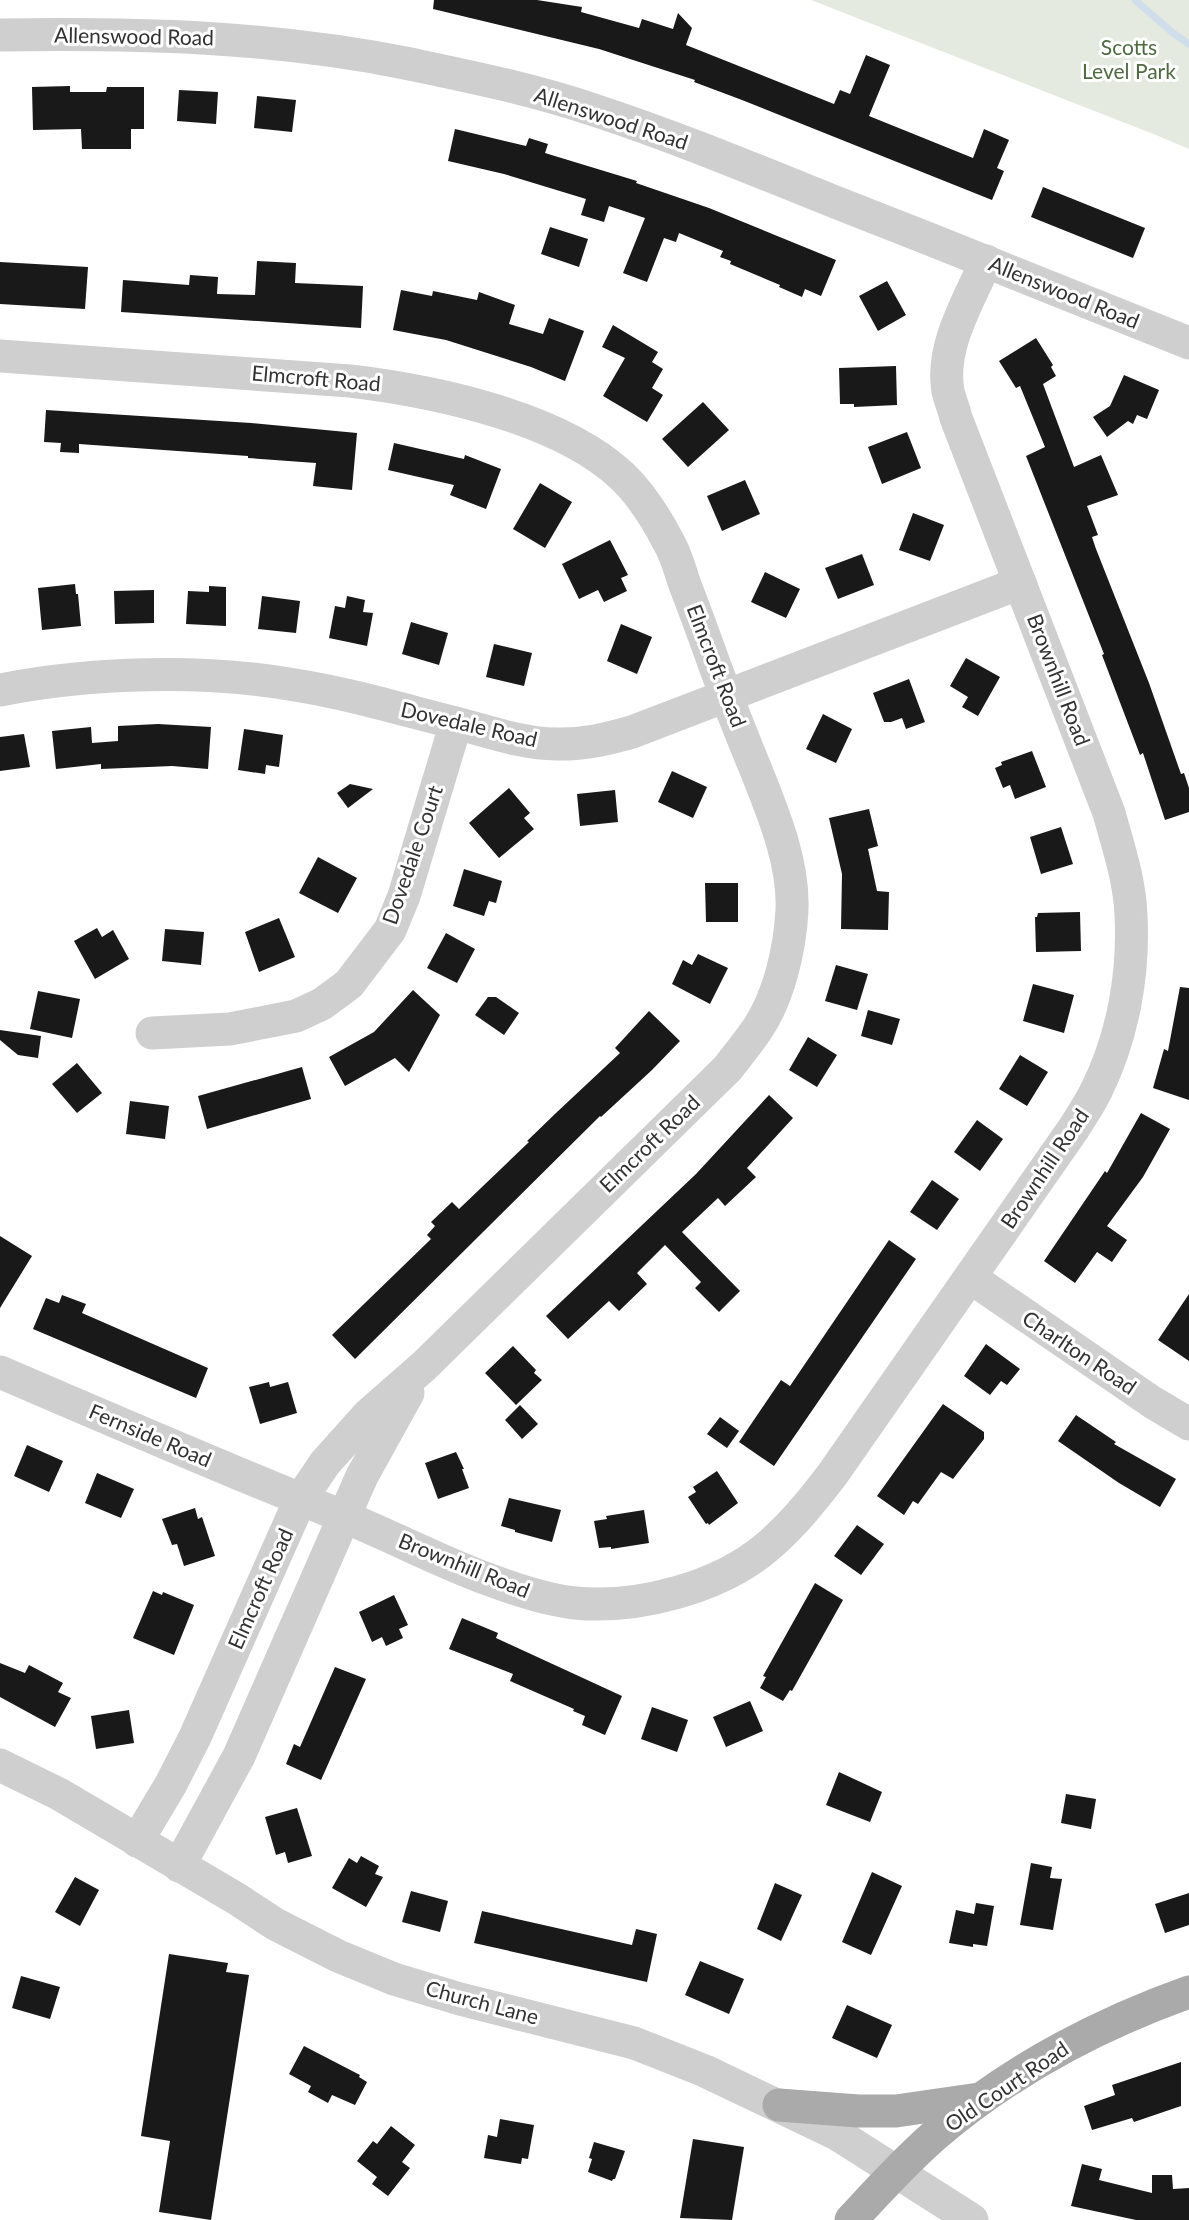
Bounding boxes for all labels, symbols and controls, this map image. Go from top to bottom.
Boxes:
street label: Allenswood Road [54,22,214,49]
park label: Scotts Level Park [1082,34,1176,83]
street label: Allenswood Road [532,81,691,154]
street label: Allenswood Road [986,250,1143,333]
street label: Elmcroft Road [251,359,382,396]
street label: Elmcroft Road [683,601,752,730]
street label: Brownhill Road [1023,610,1096,749]
street label: Dovedale Road [399,696,540,751]
street label: Dovedale Court [376,781,447,927]
street label: Elmcroft Road [594,1089,704,1197]
street label: Brownhill Road [994,1103,1093,1233]
street label: Charlton Road [1018,1305,1141,1399]
street label: Fernside Road [86,1398,215,1472]
street label: Elmcroft Road [222,1524,297,1653]
street label: Brownhill Road [395,1527,534,1602]
street label: Church Lane [423,1974,542,2029]
street label: Old Court Road [940,2035,1073,2136]

